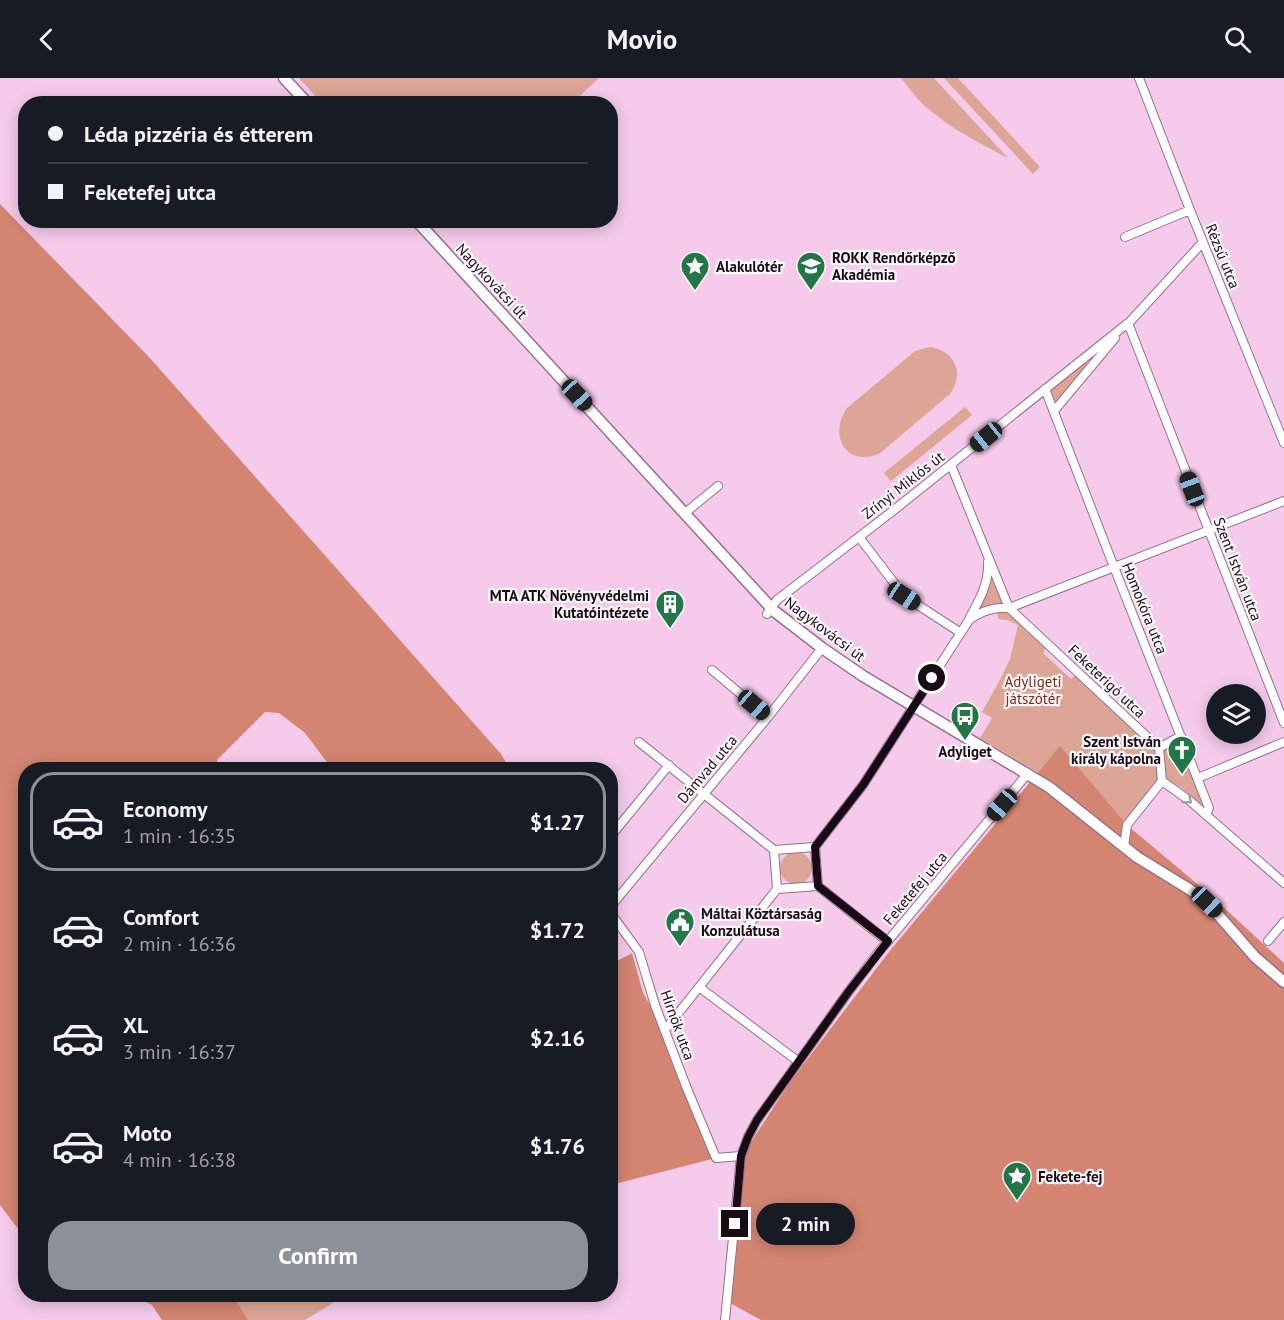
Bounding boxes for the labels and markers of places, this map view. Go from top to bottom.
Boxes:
place label: ROKK Rendőrképző Akadémia [832,248,956,284]
place icon: Alakulótér [679,250,711,292]
school or university icon: ROKK Rendőrképző Akadémia [795,250,827,292]
place label: Alakulótér [716,257,784,276]
place label: MTA ATK Növényvédelmi Kutatóintézete [490,586,649,622]
building icon: MTA ATK Növényvédelmi Kutatóintézete [654,588,686,630]
bus stop icon: Adyliget [949,700,981,742]
place label: Szent István király kápolna [1071,732,1161,768]
church icon: Szent István király kápolna [1166,734,1198,776]
place label: Adyliget [938,742,993,761]
place label: Máltai Köztársaság Konzulátusa [701,904,822,940]
public building icon: Máltai Köztársaság Konzulátusa [664,906,696,948]
place icon: Fekete-fej [1001,1160,1033,1202]
place label: Fekete-fej [1038,1167,1103,1186]

